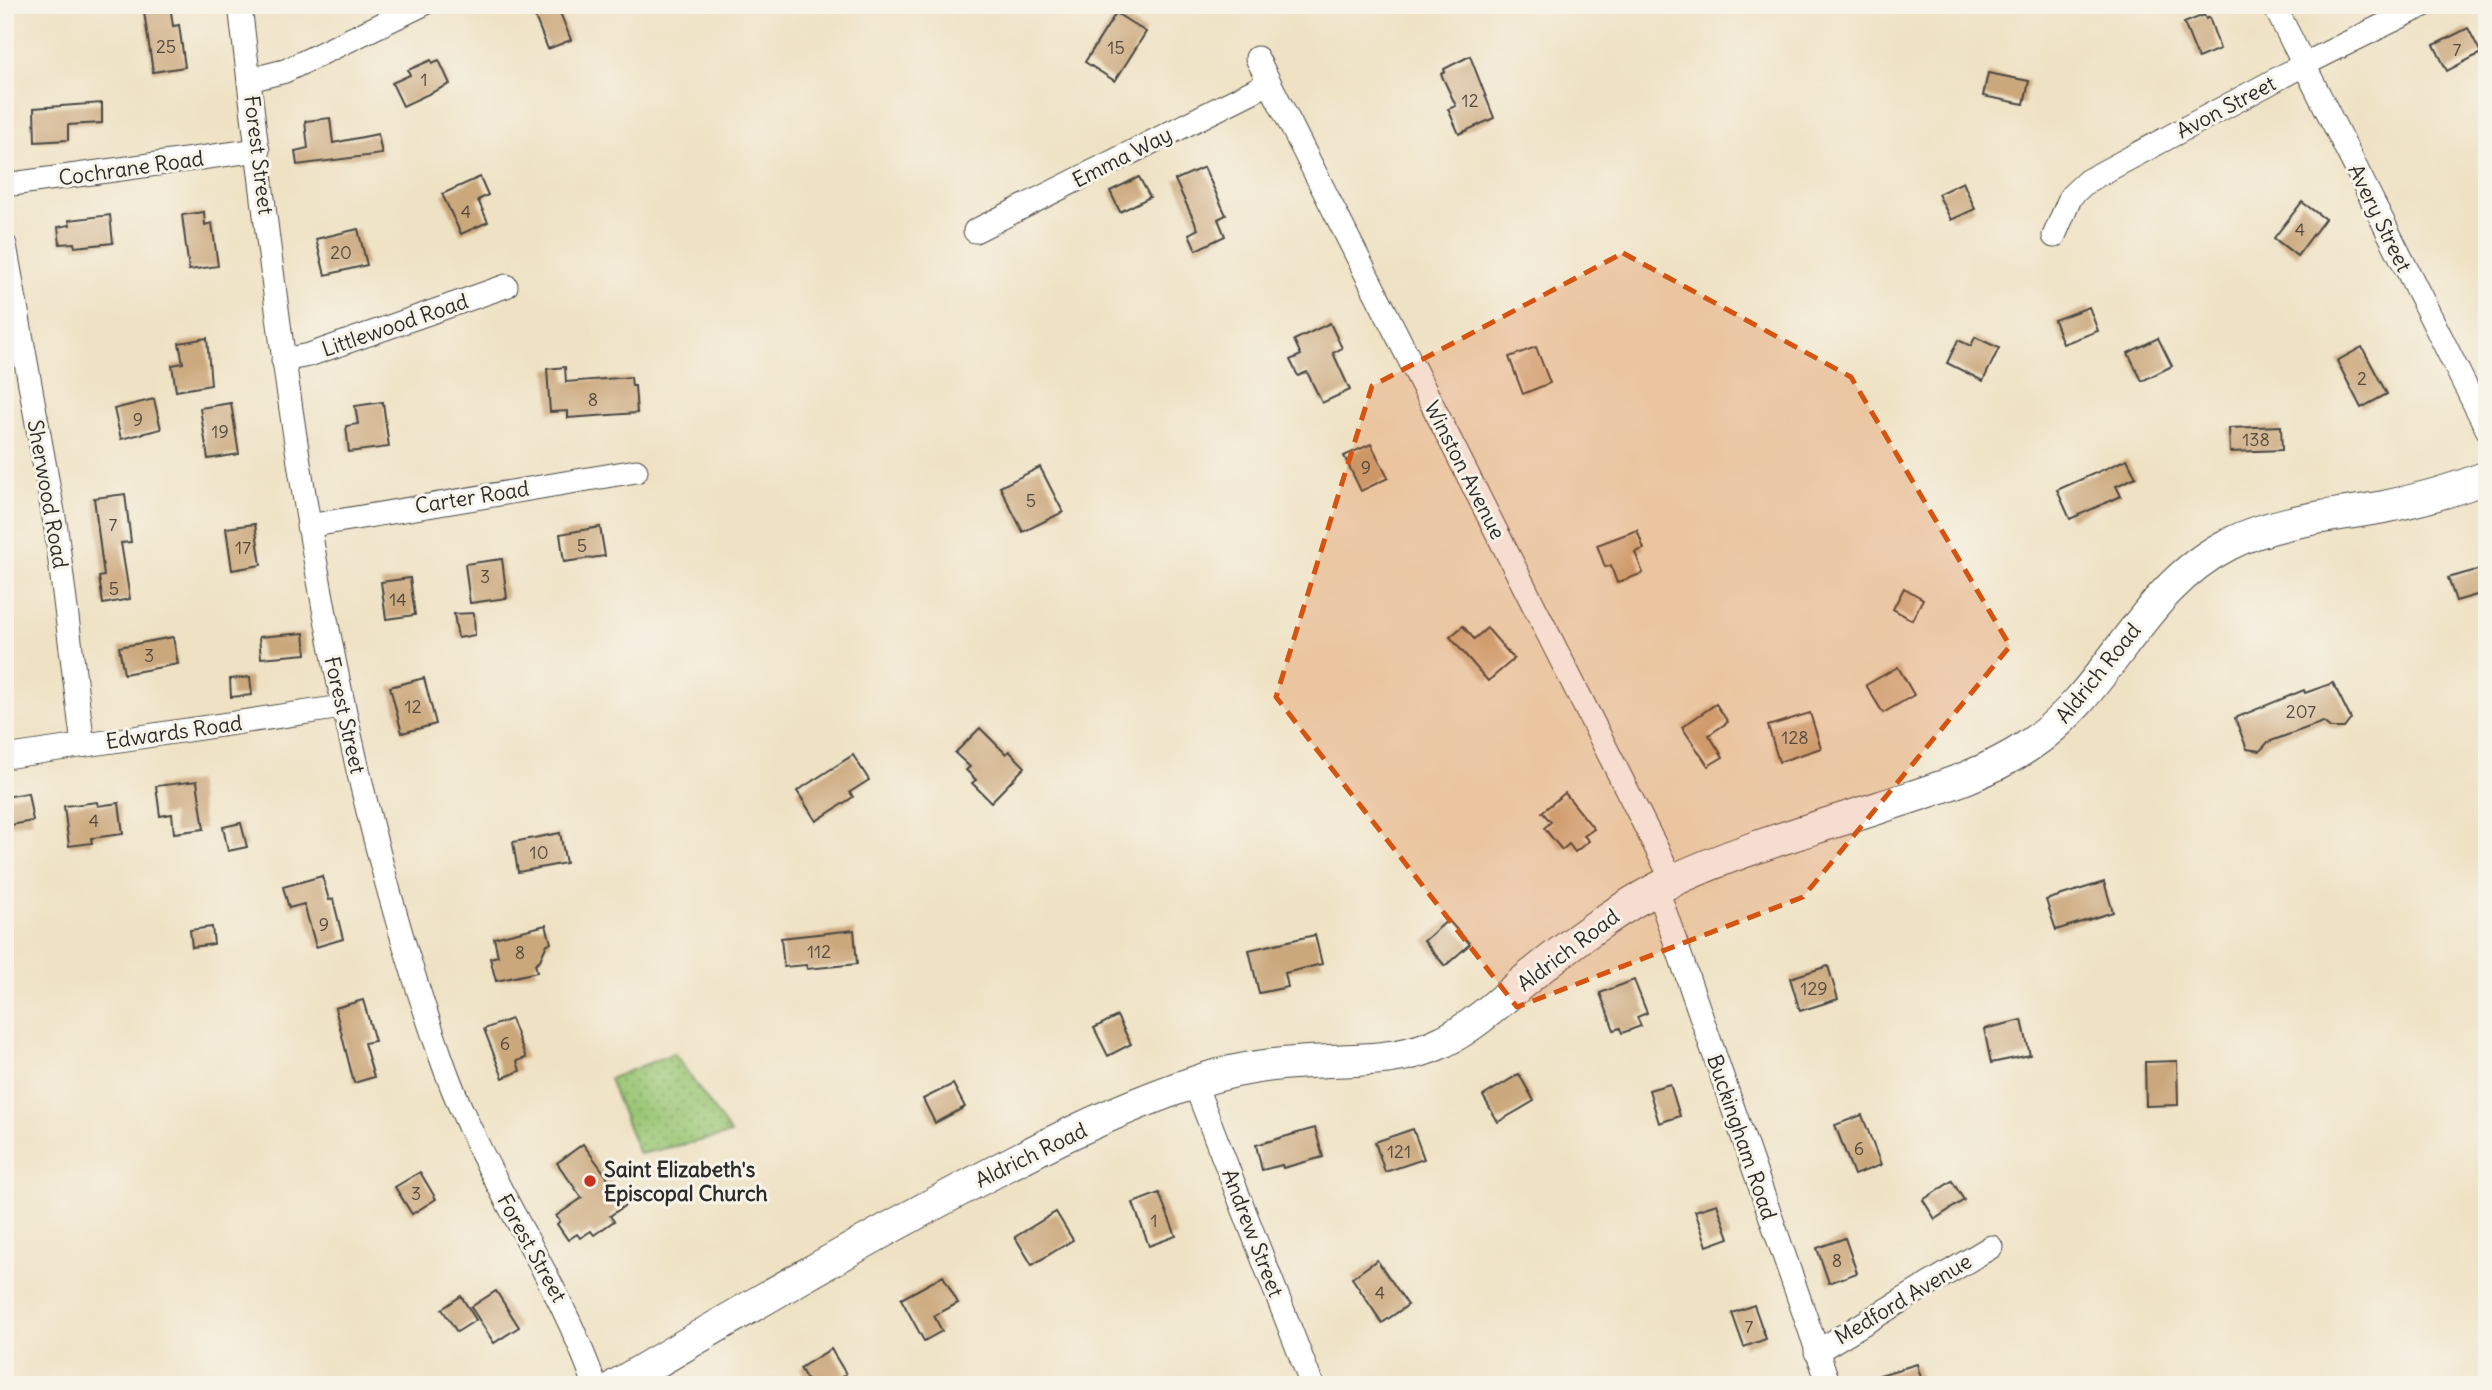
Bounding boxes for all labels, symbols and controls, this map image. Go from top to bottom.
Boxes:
house number: 25 [156,35,176,58]
house number: 15 [1107,36,1125,59]
house number: 7 [2453,38,2462,61]
house number: 1 [420,68,428,91]
street label: Avon Street [2172,70,2280,144]
house number: 12 [1461,89,1479,112]
street label: Forest Street [238,94,280,216]
street label: Emma Way [1068,120,1176,194]
street label: Cochrane Road [57,144,205,192]
street label: Avery Street [2342,160,2418,276]
house number: 4 [461,200,471,223]
house number: 4 [2295,218,2305,241]
house number: 20 [330,241,352,264]
street label: Littlewood Road [318,287,472,363]
house number: 2 [2357,367,2367,390]
house number: 8 [588,388,598,411]
street label: Winston Avenue [1418,396,1512,544]
house number: 9 [133,408,143,431]
street label: Sherwood Road [22,418,74,570]
house number: 19 [211,420,229,443]
house number: 138 [2242,428,2270,451]
house number: 9 [1361,456,1371,479]
street label: Carter Road [413,475,531,519]
house number: 5 [1026,489,1036,512]
house number: 7 [109,513,118,536]
house number: 5 [577,534,587,557]
house number: 17 [235,536,251,559]
house number: 3 [480,565,490,588]
house number: 5 [109,577,119,600]
house number: 14 [389,588,407,611]
street label: Aldrich Road [2049,618,2147,728]
house number: 3 [144,644,154,667]
street label: Forest Street [318,654,372,776]
house number: 12 [404,695,422,718]
house number: 207 [2286,700,2316,723]
street label: Edwards Road [104,709,244,755]
house number: 128 [1781,726,1809,749]
house number: 4 [89,809,99,832]
house number: 10 [530,841,549,864]
street label: Aldrich Road [1512,903,1624,997]
house number: 9 [319,913,329,936]
house number: 112 [807,940,831,963]
house number: 8 [515,941,525,964]
house number: 129 [1800,977,1828,1000]
house number: 6 [500,1032,510,1055]
street label: Buckingham Road [1701,1051,1783,1223]
street label: Aldrich Road [971,1116,1091,1194]
house number: 6 [1854,1137,1864,1160]
house number: 121 [1387,1140,1411,1163]
place label: Saint Elizabeth's Episcopal Church [604,1156,768,1207]
street label: Andrew Street [1216,1165,1290,1301]
marker: Saint Elizabeth's Episcopal Church [582,1173,598,1189]
house number: 3 [411,1182,421,1205]
street label: Forest Street [491,1189,573,1307]
house number: 1 [1150,1209,1158,1232]
street label: Medford Avenue [1830,1248,1976,1350]
house number: 8 [1832,1249,1842,1272]
house number: 4 [1375,1281,1385,1304]
house number: 7 [1745,1315,1754,1338]

